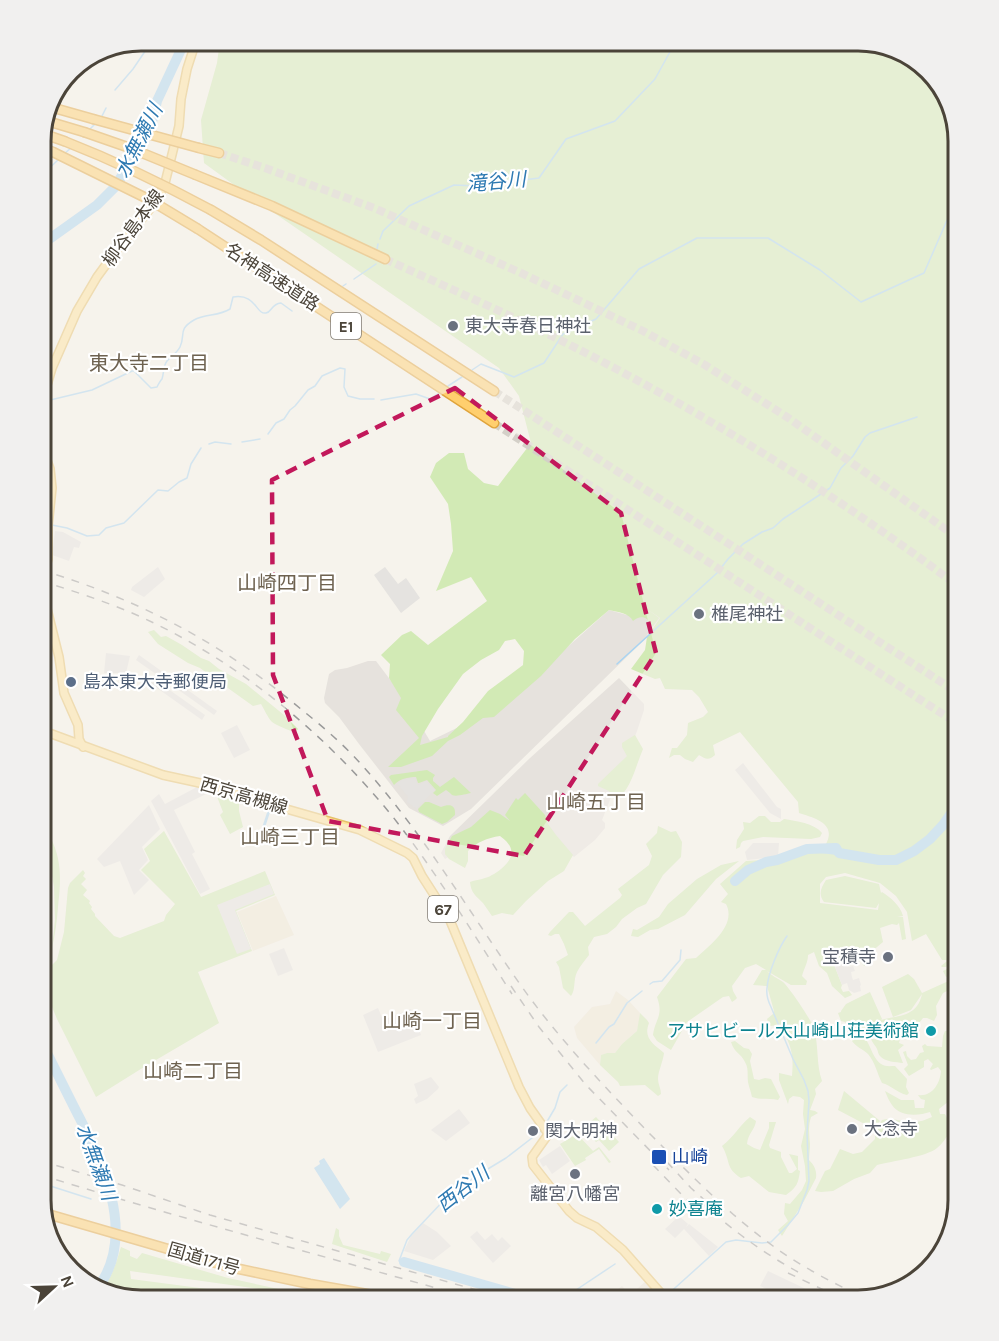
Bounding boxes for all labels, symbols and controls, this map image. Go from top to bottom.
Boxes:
water label: 水無瀬川 [111,98,168,182]
water label: 滝谷川 [465,168,529,196]
street label: 柳谷島本線 [98,185,168,271]
street label: 名神高速道路 [221,238,323,316]
road number: E1 [331,313,361,339]
place label: 東大寺春日神社 [465,315,591,337]
marker: 東大寺春日神社 [446,319,460,333]
district label: 東大寺二丁目 [89,352,209,375]
district label: 山崎四丁目 [237,572,337,595]
place label: 椎尾神社 [711,603,783,625]
marker: 椎尾神社 [692,607,706,621]
place label: 島本東大寺郵便局 [83,671,227,693]
marker: 島本東大寺郵便局 [64,675,78,689]
street label: 西京高槻線 [198,773,290,819]
district label: 山崎五丁目 [546,791,646,814]
district label: 山崎三丁目 [240,826,340,849]
road number: 67 [428,896,458,922]
place label: 宝積寺 [822,946,876,968]
marker: 宝積寺 [881,950,895,964]
district label: 山崎一丁目 [382,1010,482,1033]
place label: アサヒビール大山崎山荘美術館 [667,1020,919,1042]
marker: アサヒビール大山崎山荘美術館 [924,1024,938,1038]
district label: 山崎二丁目 [143,1060,243,1083]
place label: 大念寺 [864,1118,918,1140]
water label: 水無瀬川 [72,1120,121,1205]
place label: 関大明神 [545,1120,617,1142]
marker: 大念寺 [845,1122,859,1136]
marker: 関大明神 [526,1124,540,1138]
place label: 山崎 [672,1146,708,1168]
marker: 山崎 [650,1148,668,1166]
water label: 西谷川 [432,1160,495,1217]
marker: 離宮八幡宮 [568,1167,582,1181]
place label: 離宮八幡宮 [530,1183,620,1205]
place label: 妙喜庵 [669,1198,723,1220]
marker: 妙喜庵 [650,1202,664,1216]
street label: 国道171号 [165,1238,243,1280]
north arrow [24,1257,84,1317]
text: N [56,1273,78,1290]

